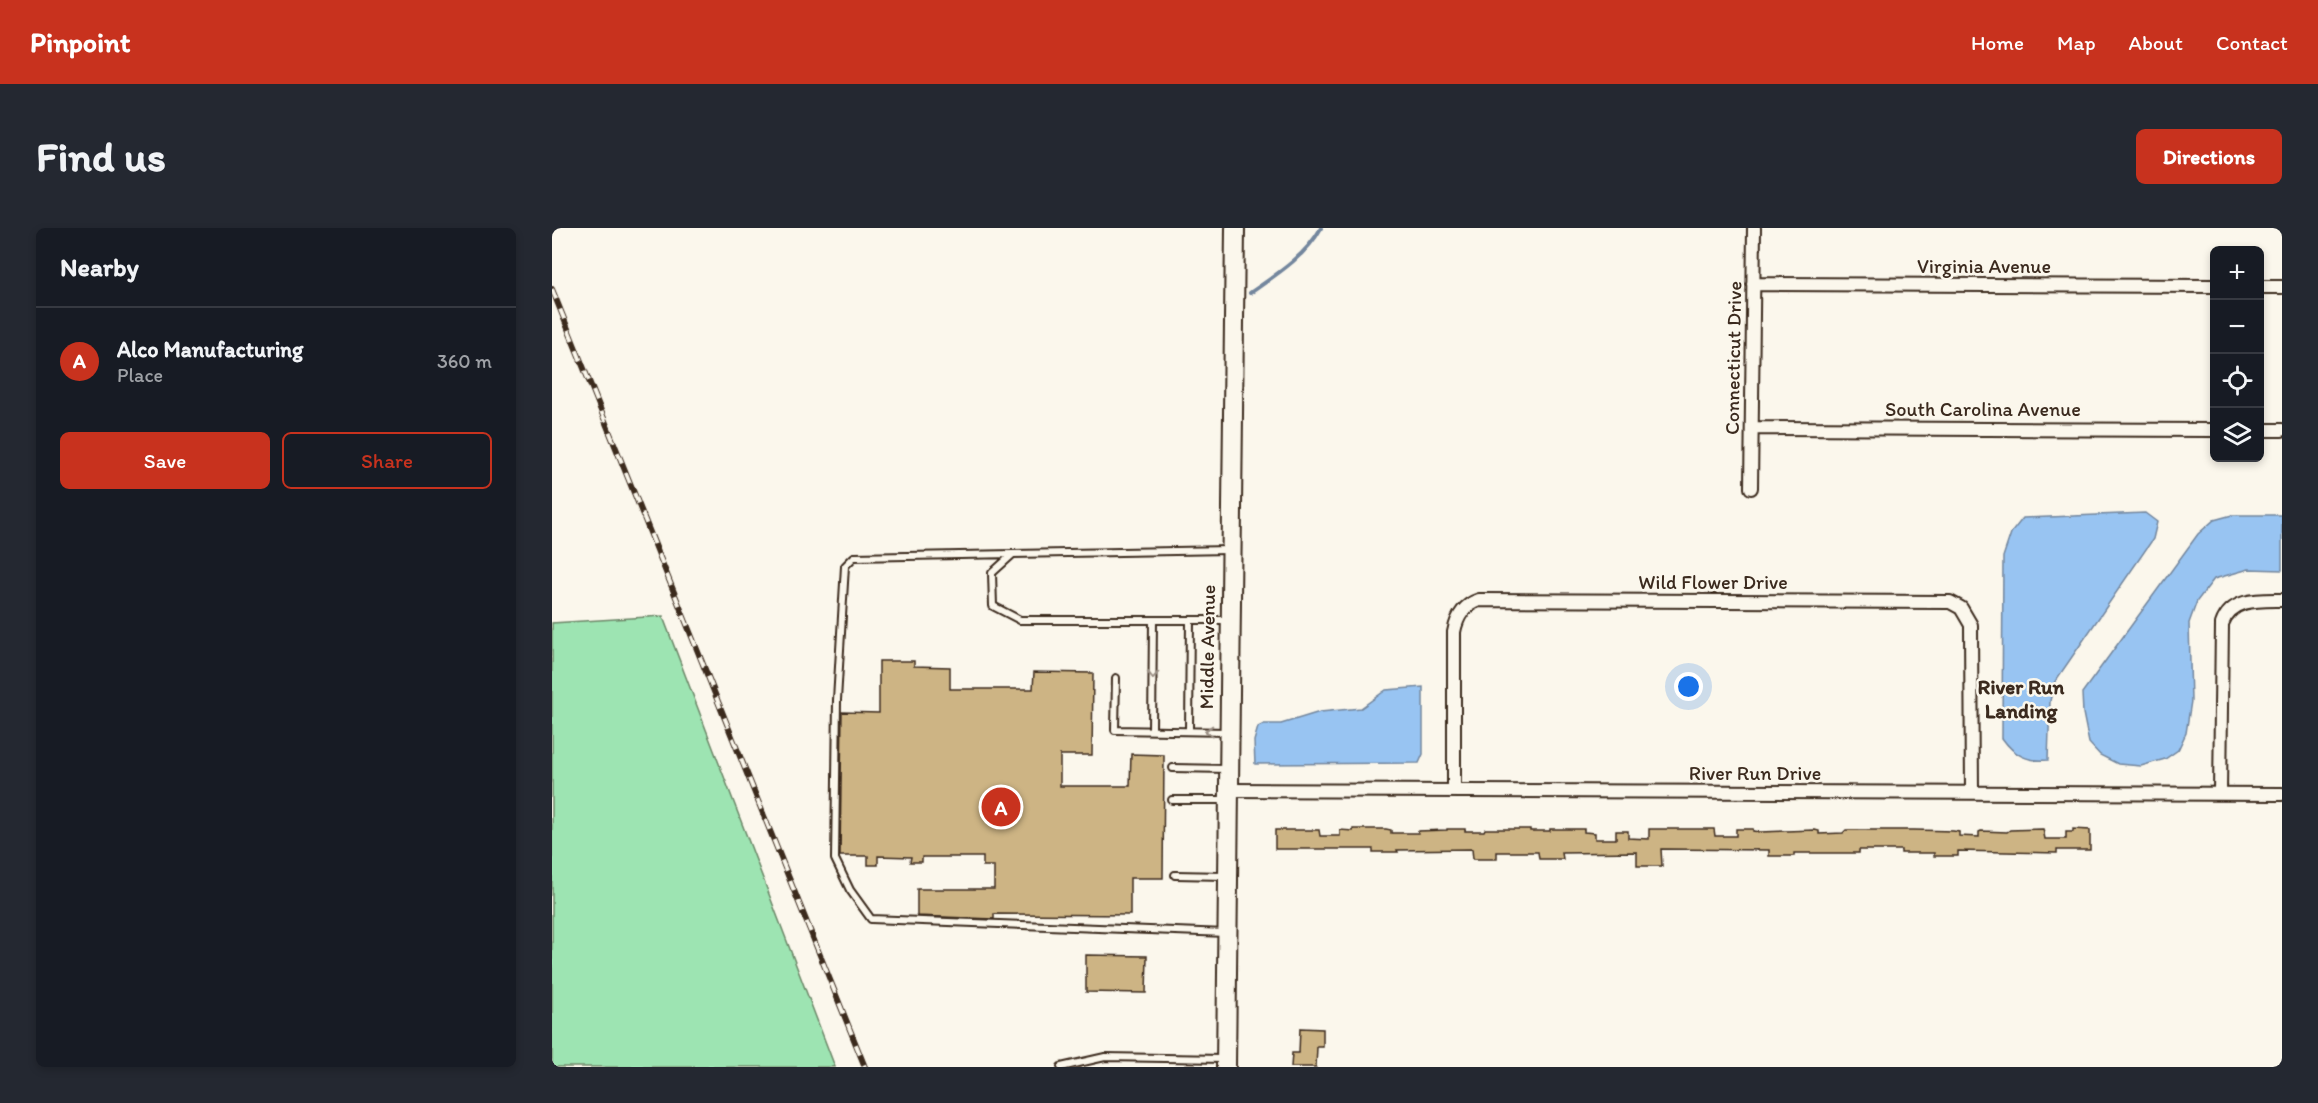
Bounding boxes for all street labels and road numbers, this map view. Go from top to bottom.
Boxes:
street label: Virginia Avenue [1917,254,2051,278]
street label: Connecticut Drive [1720,281,1746,435]
street label: South Carolina Avenue [1885,397,2081,421]
street label: Wild Flower Drive [1638,570,1788,594]
street label: Middle Avenue [1194,584,1220,710]
street label: River Run Drive [1689,761,1821,785]

